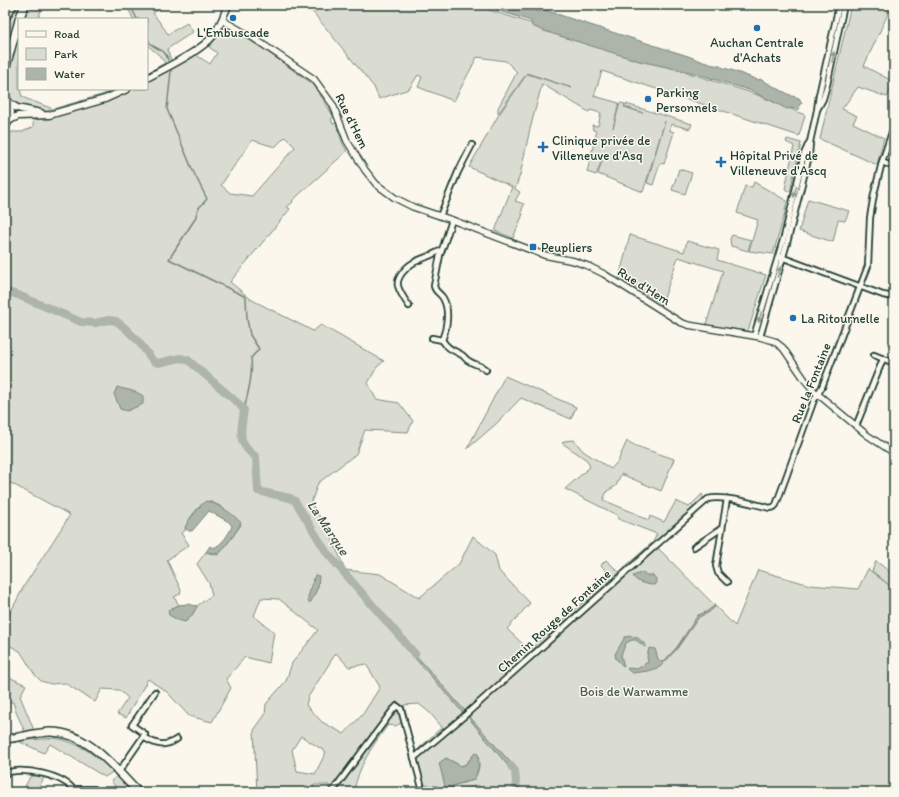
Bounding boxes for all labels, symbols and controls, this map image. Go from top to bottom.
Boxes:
marker: L'Embuscade [228,13,238,23]
legend [18,18,148,90]
marker: Auchan Centrale d'Achats [752,23,762,33]
place label: L'Embuscade [197,25,269,40]
text: Road [54,27,80,41]
place label: Auchan Centrale d'Achats [710,35,804,65]
text: Park [54,47,78,61]
one-way arrow [830,51,836,63]
text: Water [54,67,85,81]
place label: Parking Personnels [656,85,717,115]
street label: Rue d'Hem [332,91,372,151]
marker: Parking Personnels [643,94,653,104]
place label: Clinique privée de Villeneuve d'Asq [552,133,650,163]
marker: Clinique privée de Villeneuve d'Asq [537,141,549,153]
place label: Hôpital Privé de Villeneuve d'Ascq [730,148,827,178]
marker: Hôpital Privé de Villeneuve d'Ascq [715,156,727,168]
one-way arrow [791,186,797,198]
place label: Peupliers [541,240,593,255]
marker: Peupliers [528,242,538,252]
street label: Rue d'Hem [615,264,674,308]
one-way arrow [776,266,782,278]
one-way arrow [757,311,763,323]
place label: La Ritournelle [801,311,879,326]
marker: La Ritournelle [788,313,798,323]
street label: Rue la Fontaine [788,341,834,425]
water label: La Marque [303,497,353,560]
street label: Chemin Rouge de Fontaine [494,566,614,676]
park label: Bois de Warwamme [580,684,688,699]

